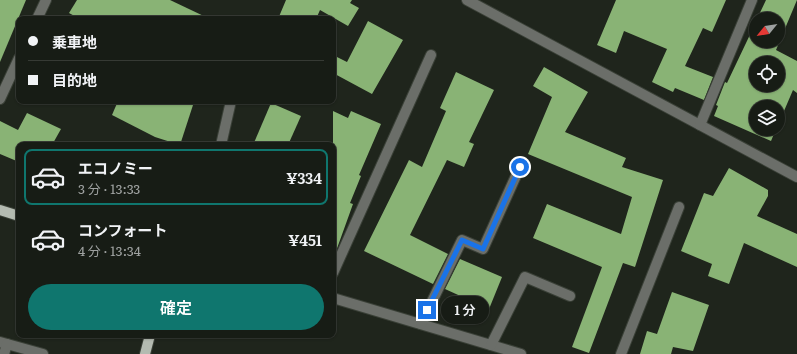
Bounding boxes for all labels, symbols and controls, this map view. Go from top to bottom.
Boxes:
north arrow [749,12,785,48]
map controls [749,12,785,136]
text: 乗車地 [52,30,97,53]
button: locate [749,56,785,92]
text: 目的地 [52,68,97,91]
button: layers [749,100,785,136]
text: エコノミー [78,156,153,179]
route start [511,158,529,176]
icon: car [30,159,66,195]
text: ¥334 [286,166,322,189]
text: 3 分 · 13:33 [78,179,140,198]
text: コンフォート [78,218,168,241]
icon: car [30,221,66,257]
text: ¥451 [288,228,322,251]
text: 4 分 · 13:34 [78,241,141,260]
button: 確定 [28,284,324,330]
callout: 1 分 [441,296,489,324]
text: 1 分 [455,300,475,319]
route end [418,301,436,319]

